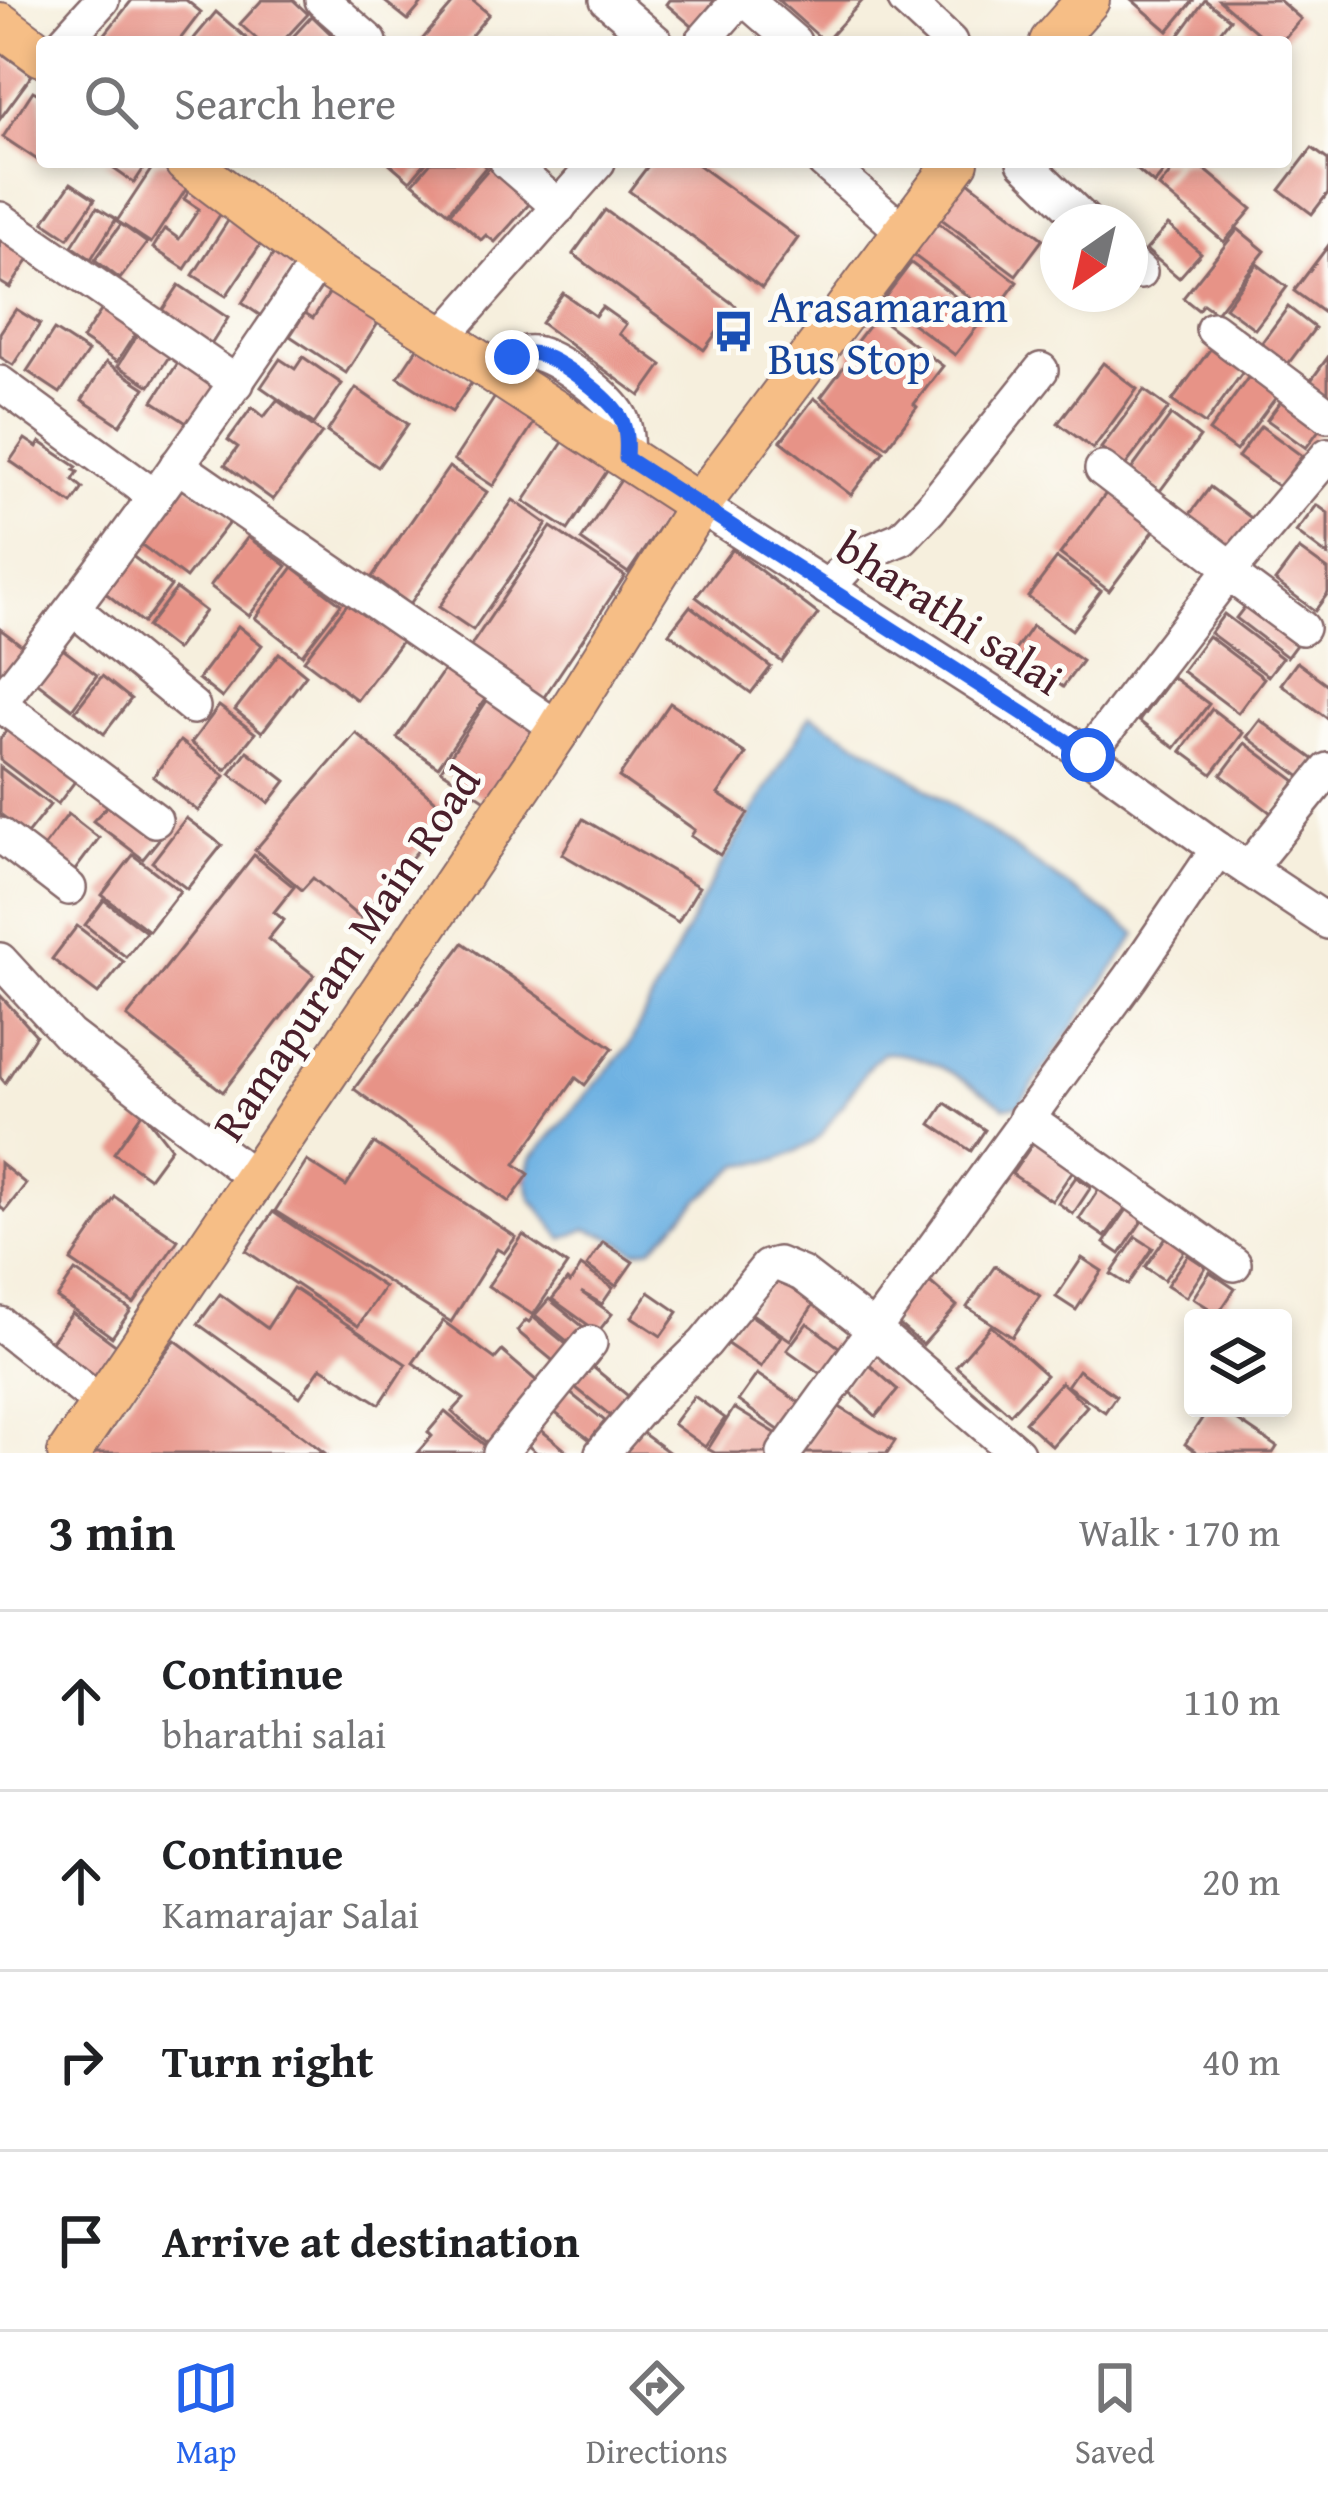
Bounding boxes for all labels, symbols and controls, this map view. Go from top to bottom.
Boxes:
search box [36,36,1292,168]
icon: search [78,69,144,135]
text: Search here [174,70,396,135]
north arrow [1040,204,1148,312]
place label: Arasamaram Bus Stop [768,273,1008,390]
bus stop icon: Arasamaram Bus Stop [711,309,757,355]
route end [485,330,539,384]
street label: bharathi salai [824,515,1076,710]
route start [1061,728,1115,782]
street label: Ramapuram Main Road [196,752,496,1153]
map controls [1184,1309,1292,1417]
button: layers [1184,1309,1292,1417]
text: 3 min [48,1494,175,1569]
text: Walk · 170 m [1079,1503,1280,1560]
text: Continue [162,1640,343,1705]
icon: ahead [48,1668,114,1734]
text: 110 m [1183,1672,1280,1729]
text: bharathi salai [162,1705,386,1762]
text: Continue [162,1820,343,1885]
icon: ahead [48,1848,114,1914]
text: 20 m [1202,1852,1280,1909]
text: Kamarajar Salai [162,1885,419,1942]
icon: right [48,2028,114,2094]
text: Turn right [162,2028,374,2093]
text: 40 m [1202,2032,1280,2089]
icon: arrive [48,2208,114,2274]
text: Arrive at destination [162,2208,580,2273]
tab: Map [173,2355,239,2475]
tab: Directions [586,2355,728,2475]
tab: Saved [1075,2355,1155,2475]

